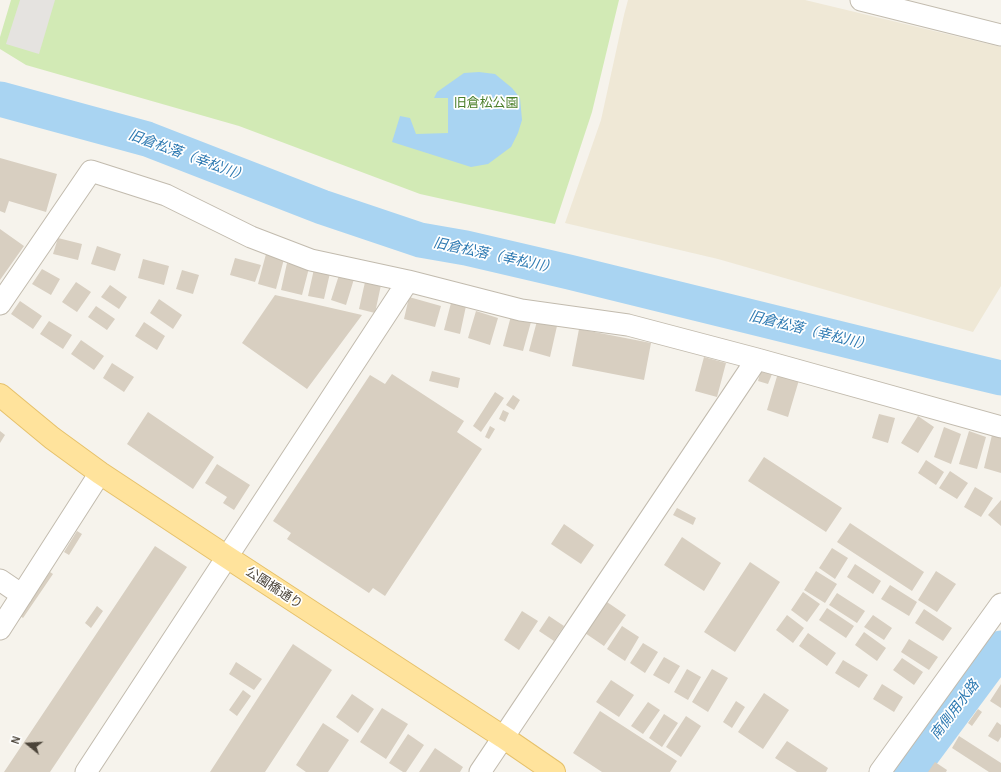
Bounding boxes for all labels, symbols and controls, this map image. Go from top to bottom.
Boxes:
park label: 旧倉松公園 [454,95,518,111]
water label: 旧倉松落（幸松川） [126,127,250,185]
water label: 旧倉松落（幸松川） [432,235,558,277]
water label: 旧倉松落（幸松川） [747,308,873,354]
street label: 公園橋通り [242,564,306,612]
water label: 南側用水路 [927,677,983,743]
north arrow [8,724,48,764]
text: N [9,734,24,746]

